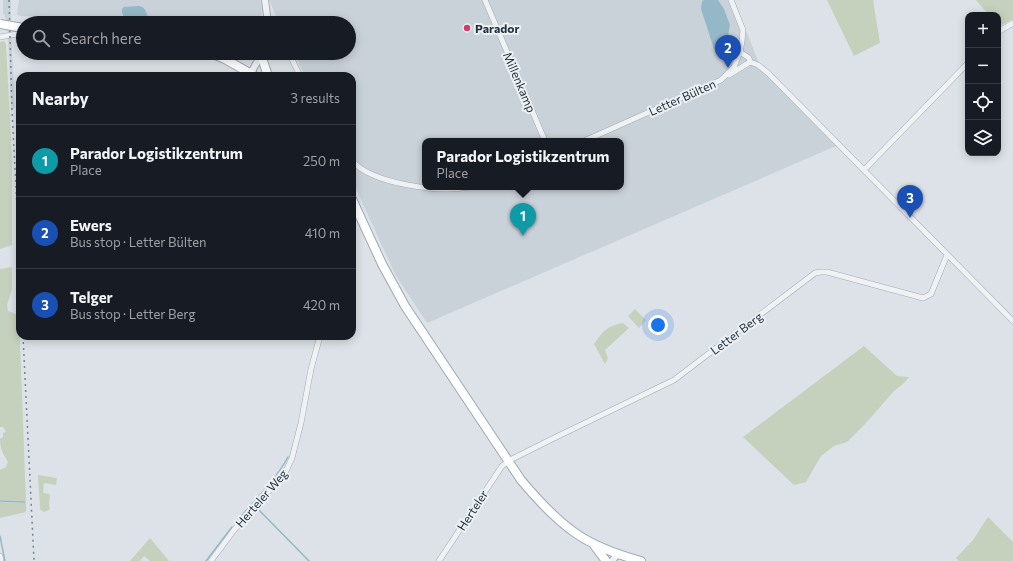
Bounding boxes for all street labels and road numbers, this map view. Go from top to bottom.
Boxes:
street label: Millenkamp [501,50,539,114]
street label: Letter Bülten [646,76,718,118]
street label: Letter Berg [707,309,765,357]
street label: Herteler Weg [232,466,290,530]
street label: Herteler [454,487,490,533]

